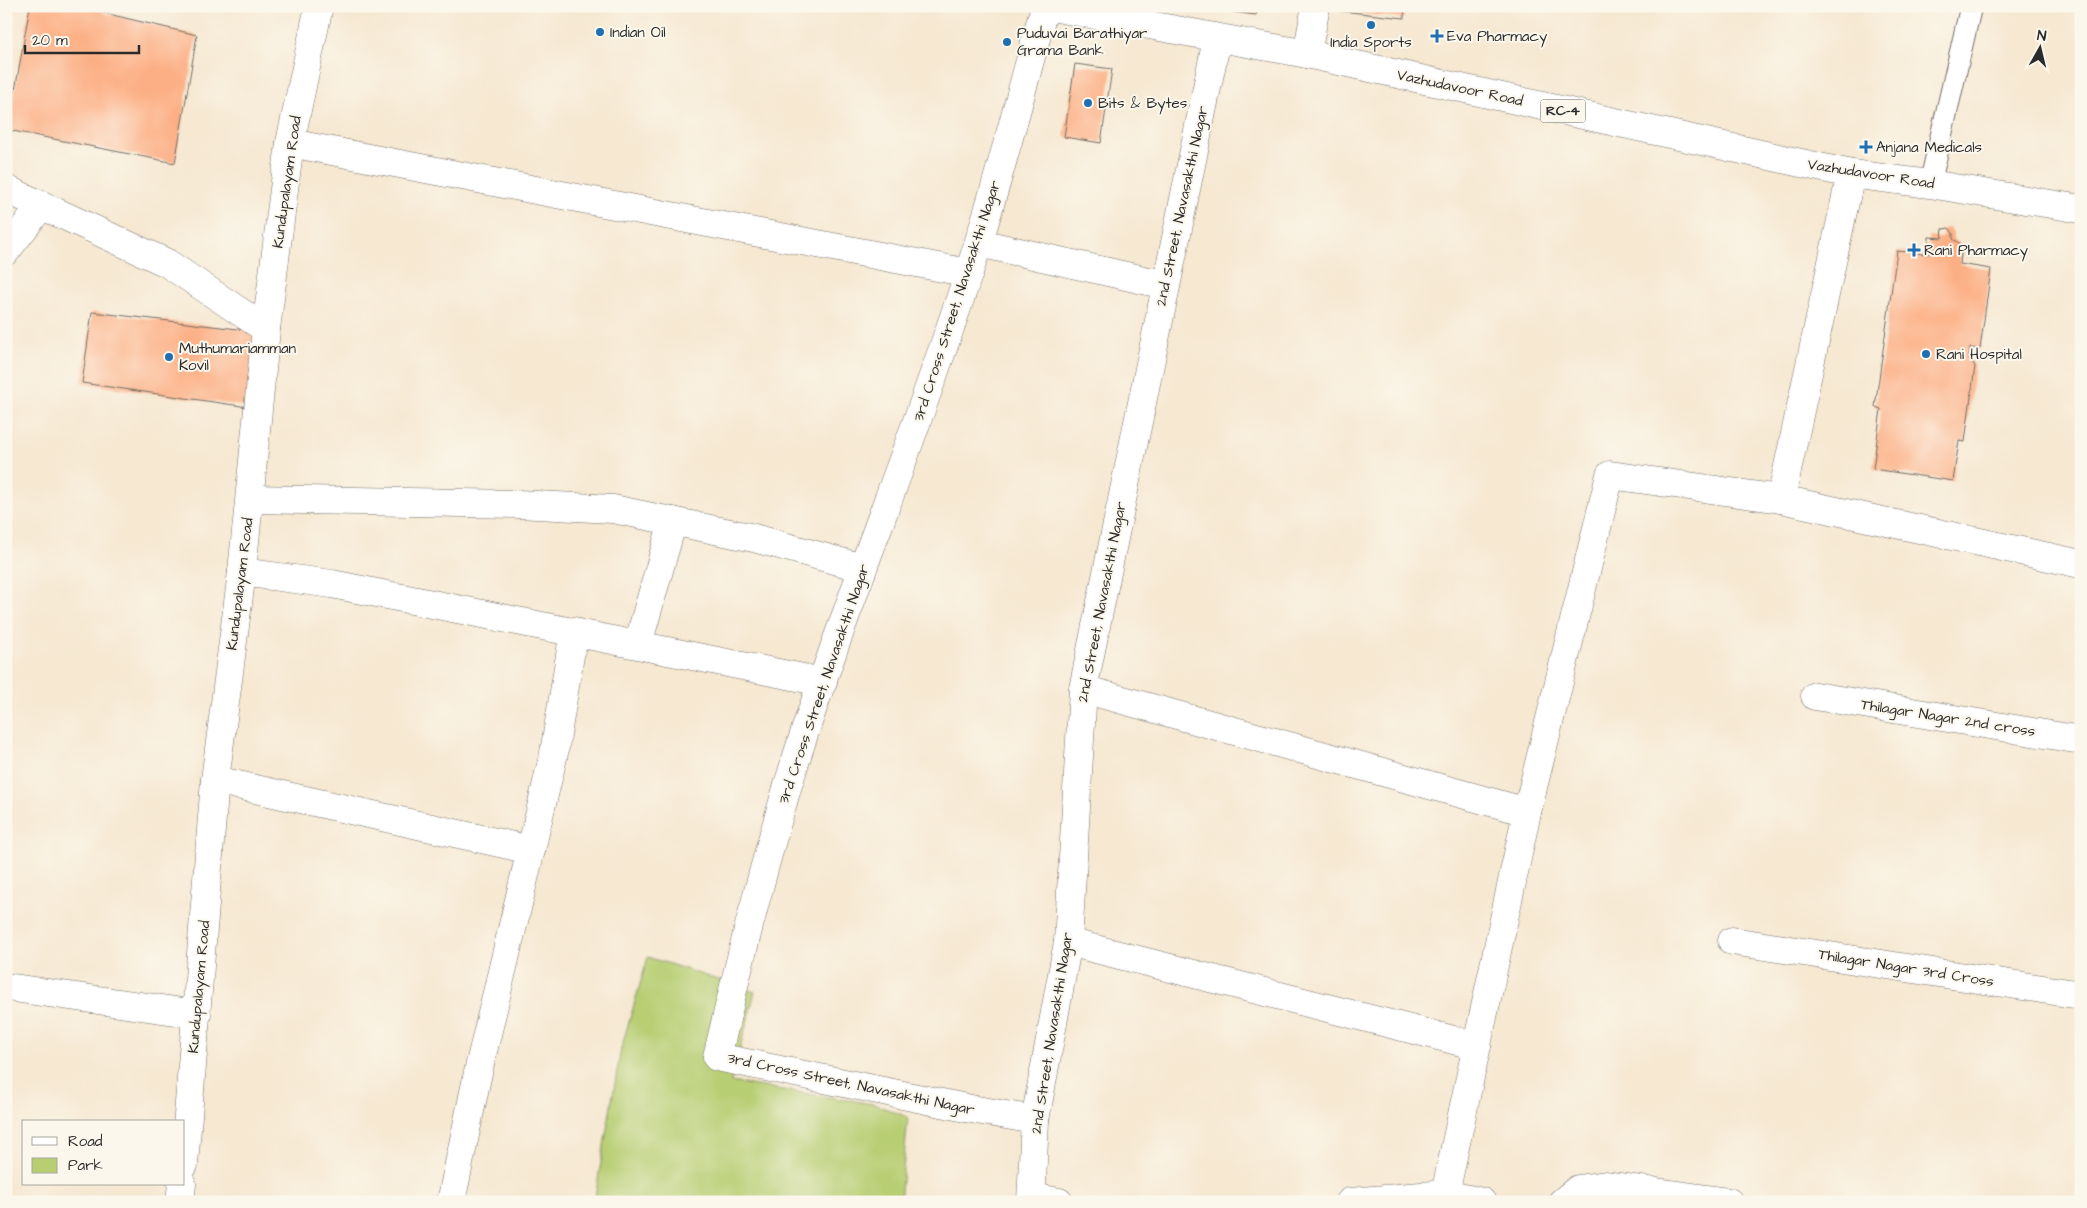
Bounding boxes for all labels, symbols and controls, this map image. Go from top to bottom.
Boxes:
marker: India Sports [1365,19,1377,31]
scale bar [25,22,139,54]
place label: Indian Oil [610,22,666,43]
north arrow [2014,22,2064,72]
place label: Puduvai Barathiyar Grama Bank [1017,23,1147,61]
marker: Indian Oil [594,26,606,38]
place label: Eva Pharmacy [1447,26,1547,48]
text: N [2036,26,2048,47]
text: 20 m [32,30,68,51]
marker: Eva Pharmacy [1431,30,1443,42]
place label: India Sports [1330,32,1412,53]
marker: Puduvai Barathiyar Grama Bank [1001,36,1013,48]
street label: Vazhudavoor Road [1395,64,1525,112]
place label: Bits & Bytes [1098,93,1188,115]
marker: Bits & Bytes [1082,97,1094,109]
road number: RC-4 [1540,100,1586,122]
street label: 2nd Street, Navasakthi Nagar [1151,104,1214,308]
street label: Kundupalayam Road [267,114,308,250]
place label: Anjana Medicals [1876,137,1983,158]
marker: Anjana Medicals [1860,141,1872,153]
street label: Vazhudavoor Road [1806,154,1936,194]
street label: 3rd Cross Street, Navasakthi Nagar [908,178,1007,424]
place label: Rani Pharmacy [1924,240,2028,262]
marker: Rani Pharmacy [1908,244,1920,256]
place label: Muthumariamman Kovil [179,338,297,376]
place label: Rani Hospital [1936,344,2022,365]
marker: Rani Hospital [1920,348,1932,360]
marker: Muthumariamman Kovil [163,351,175,363]
street label: 2nd Street, Navasakthi Nagar [1072,500,1133,704]
street label: Kundupalayam Road [221,516,260,652]
street label: 3rd Cross Street, Navasakthi Nagar [773,561,876,807]
street label: Thilagar Nagar 2nd cross [1859,694,2037,743]
street label: Kundupalayam Road [183,919,216,1054]
street label: 2nd Street, Navasakthi Nagar [1026,931,1079,1136]
street label: Thilagar Nagar 3rd Cross [1817,944,1996,993]
street label: 3rd Cross Street, Navasakthi Nagar [725,1048,977,1121]
legend [22,1120,185,1186]
text: Road [68,1131,103,1152]
text: Park [68,1155,103,1176]

